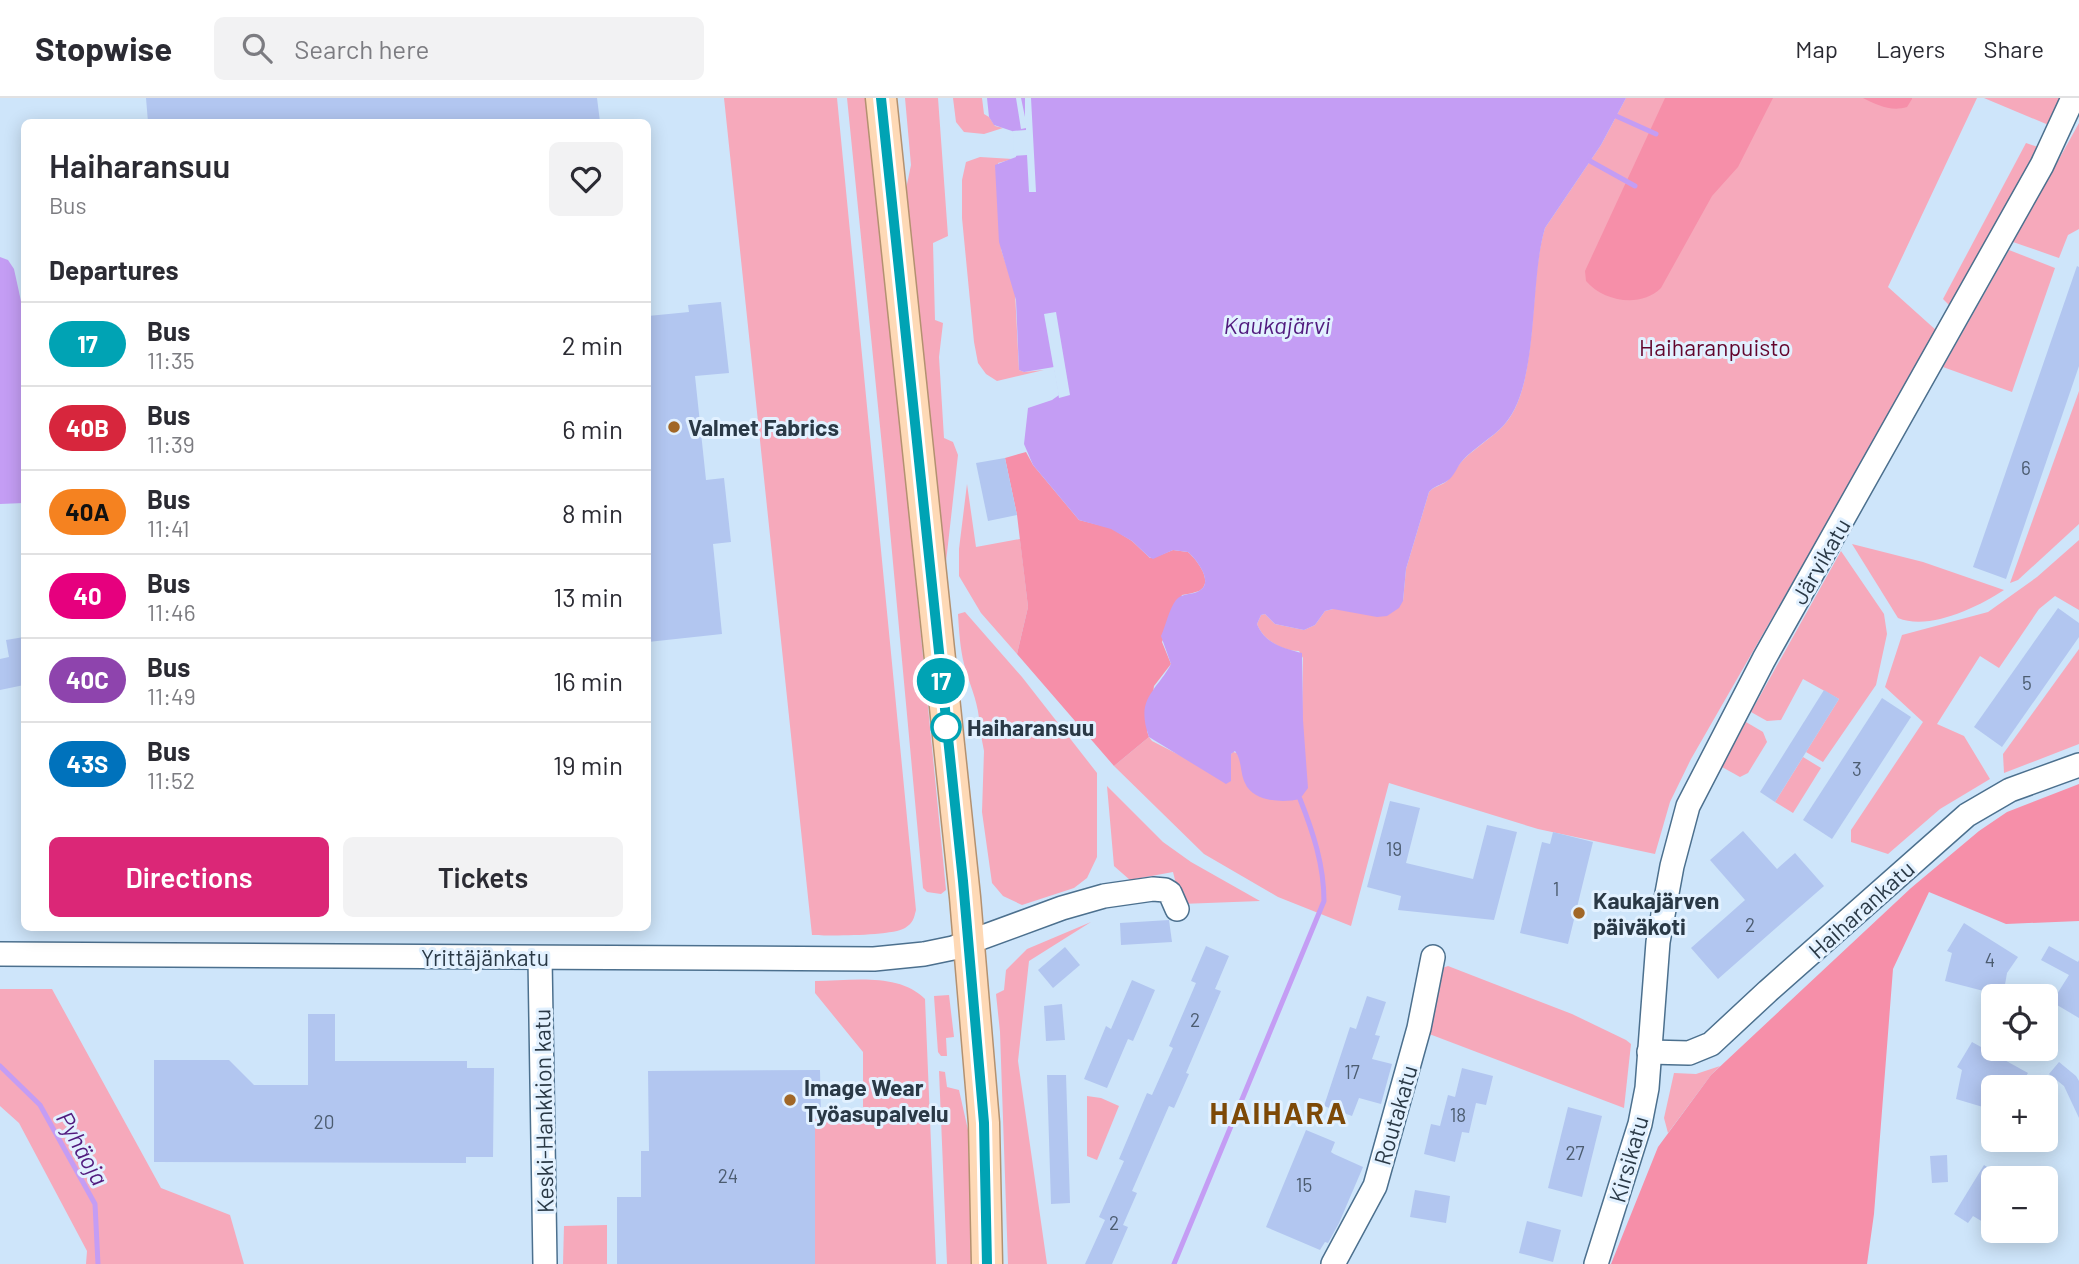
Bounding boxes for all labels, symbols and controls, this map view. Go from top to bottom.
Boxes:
search box [214,17,704,80]
text: Stopwise [35,28,172,68]
icon: search [238,29,276,67]
text: Search here [294,33,429,64]
text: Map [1795,34,1838,63]
text: Layers [1876,34,1945,63]
text: Share [1983,34,2044,63]
button: heart [549,142,623,216]
text: Haiharansuu [49,145,230,185]
text: Bus [49,191,87,219]
text: Departures [49,254,179,285]
water label: Kaukajärvi [1224,310,1330,339]
text: Bus [147,315,190,346]
text: 17 [77,329,98,358]
text: 2 min [562,329,623,360]
park label: Haiharanpuisto [1639,333,1791,361]
text: 11:35 [147,346,195,374]
text: Bus [147,399,190,430]
text: 40B [66,413,109,442]
text: 6 min [562,413,623,444]
place label: Valmet Fabrics [688,413,839,441]
marker: Valmet Fabrics [666,419,682,435]
text: 11:39 [147,430,195,458]
house number: 6 [2021,456,2031,479]
text: Bus [147,483,190,514]
text: 40A [65,497,110,526]
text: 8 min [562,497,623,528]
street label: Järvikatu [1784,513,1856,609]
text: 11:41 [147,514,190,542]
text: Bus [147,567,190,598]
text: 40 [73,581,102,610]
text: 13 min [553,581,623,612]
text: 11:46 [147,598,195,626]
text: Bus [147,651,190,682]
line badge: 17 [909,658,972,704]
text: 40C [66,665,109,694]
text: 16 min [553,665,623,696]
text: 17 [931,666,951,695]
house number: 5 [2022,671,2032,694]
text: 11:49 [147,682,196,710]
marker: Haiharansuu [931,712,961,742]
place label: Haiharansuu [967,713,1094,741]
text: Bus [147,735,190,766]
text: 43S [67,749,108,778]
text: 19 min [553,749,623,780]
house number: 3 [1852,757,1862,780]
text: 11:52 [147,766,195,794]
button: Directions [49,837,329,917]
button: Tickets [343,837,623,917]
house number: 19 [1386,837,1402,860]
street label: Haiharankatu [1802,854,1920,964]
house number: 1 [1553,877,1559,900]
place label: Kaukajärven päiväkoti [1593,886,1719,940]
marker: Kaukajärven päiväkoti [1571,905,1587,921]
house number: 2 [1745,913,1755,936]
street label: Yrittäjänkatu [421,943,549,971]
house number: 4 [1985,948,1995,971]
map controls [1981,984,2058,1243]
button: locate [1981,984,2058,1061]
street label: Keski-Hankkion katu [527,1008,559,1214]
house number: 2 [1190,1008,1200,1031]
house number: 17 [1344,1060,1360,1083]
street label: Routakatu [1367,1062,1423,1168]
place label: Image Wear Työasupalvelu [804,1073,949,1127]
button: + [1981,1075,2058,1152]
marker: Image Wear Työasupalvelu [782,1092,798,1108]
district label: HAIHARA [1210,1094,1348,1130]
house number: 18 [1450,1103,1466,1126]
water label: Pyhäoja [51,1106,115,1190]
house number: 20 [314,1110,334,1133]
street label: Kirsikatu [1602,1112,1654,1206]
house number: 27 [1565,1141,1585,1164]
house number: 24 [718,1164,738,1187]
button: − [1981,1166,2058,1243]
house number: 15 [1296,1173,1312,1196]
house number: 2 [1109,1211,1119,1234]

